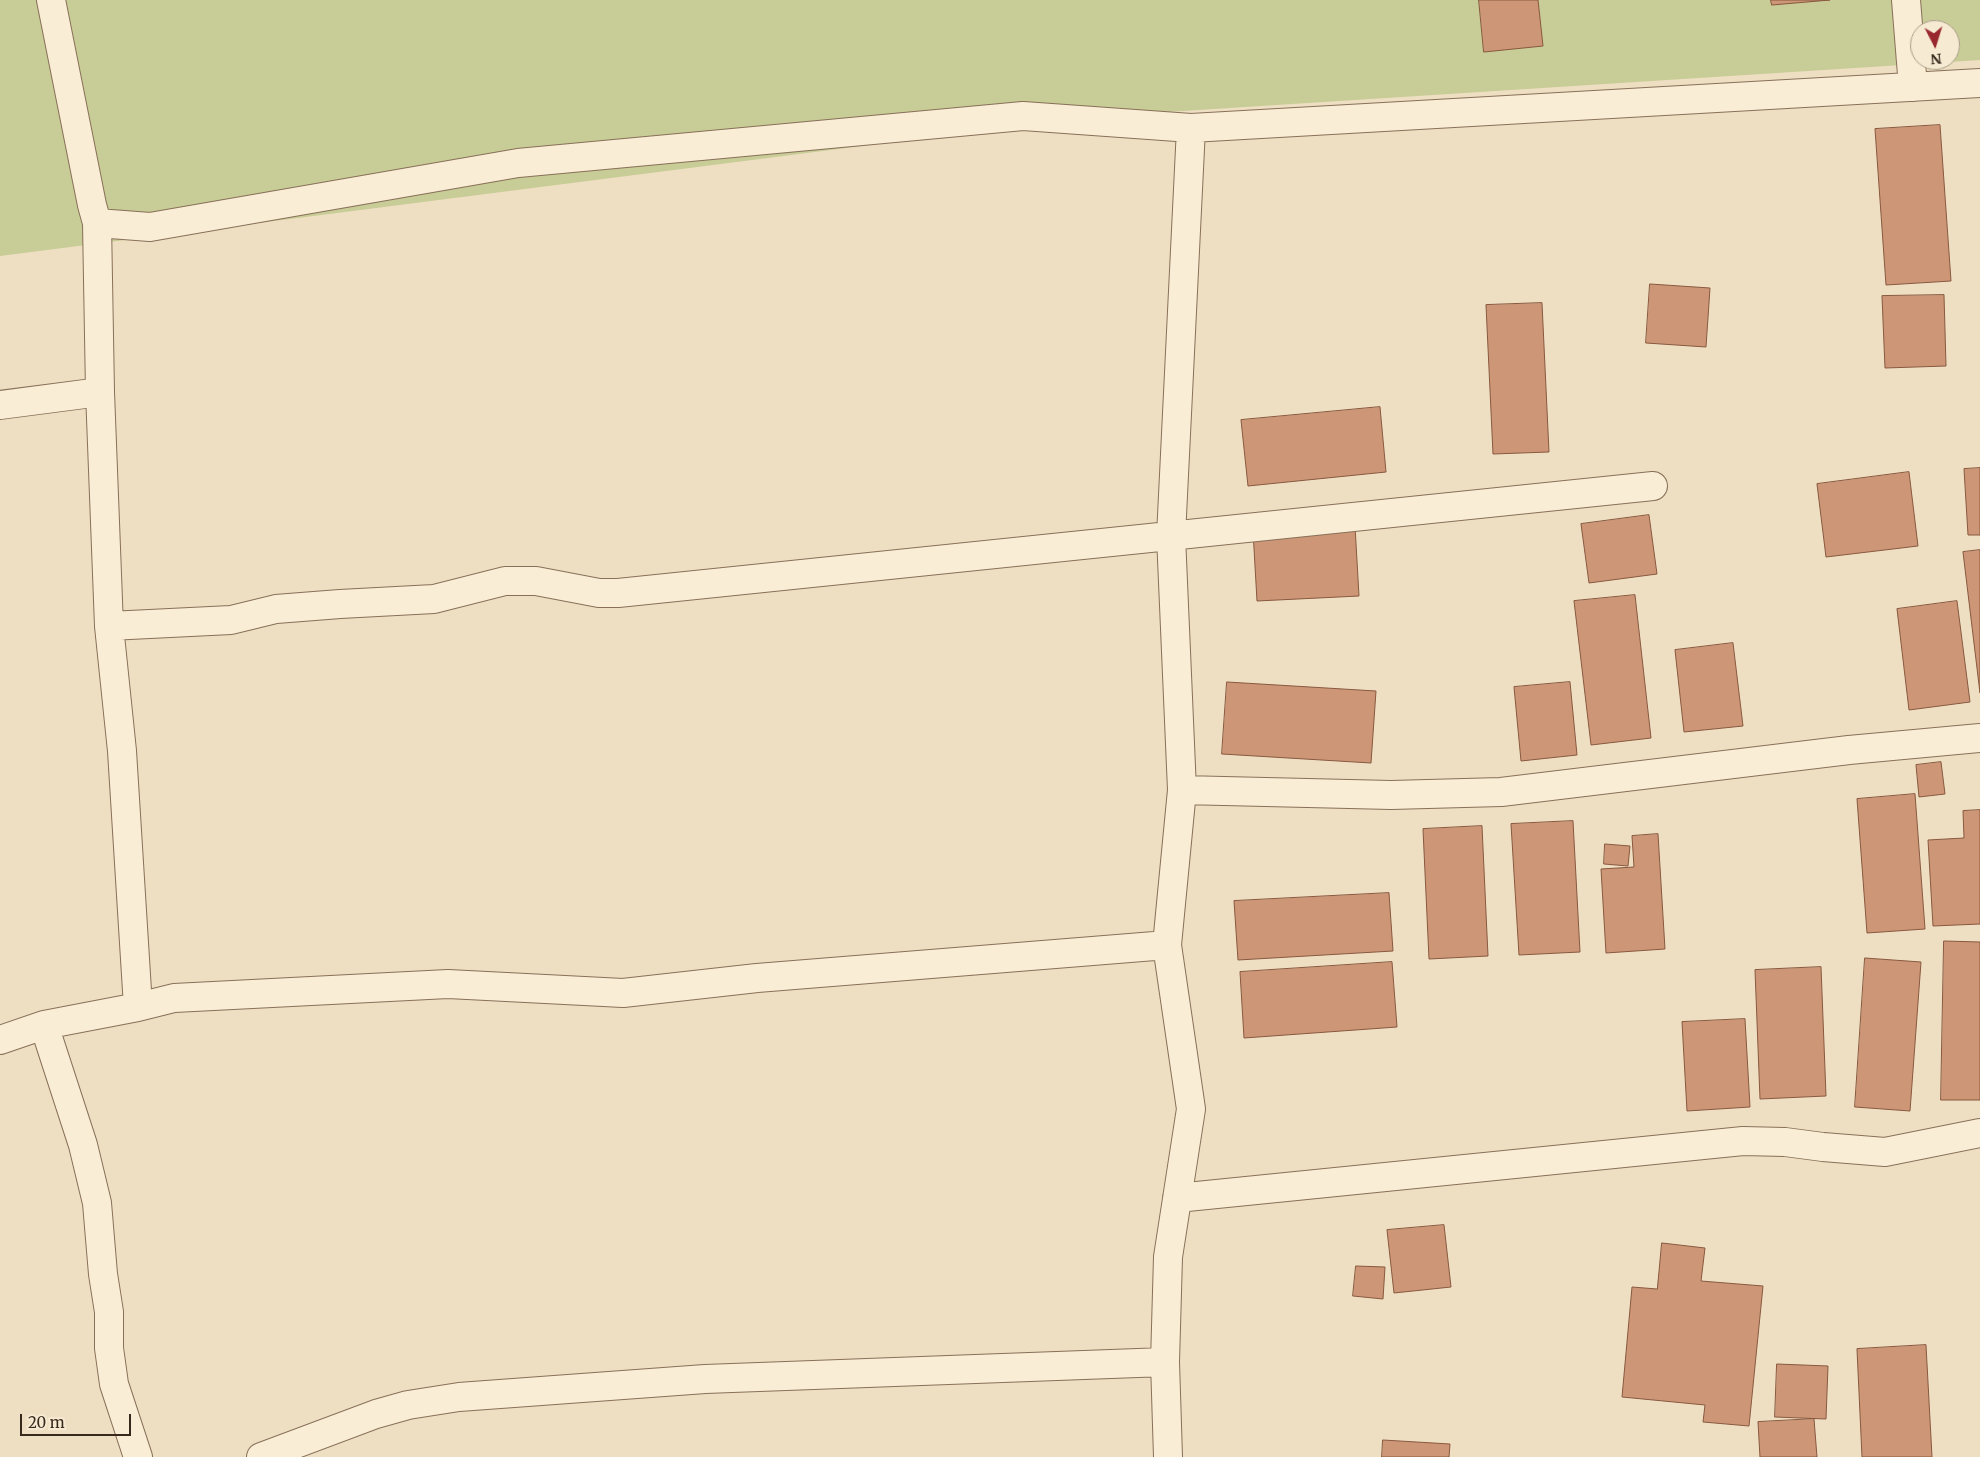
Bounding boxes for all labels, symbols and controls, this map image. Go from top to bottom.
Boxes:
north arrow [1910,20,1960,70]
text: N [1930,49,1943,68]
scale bar [22,1404,134,1436]
text: 20 m [28,1413,65,1432]

